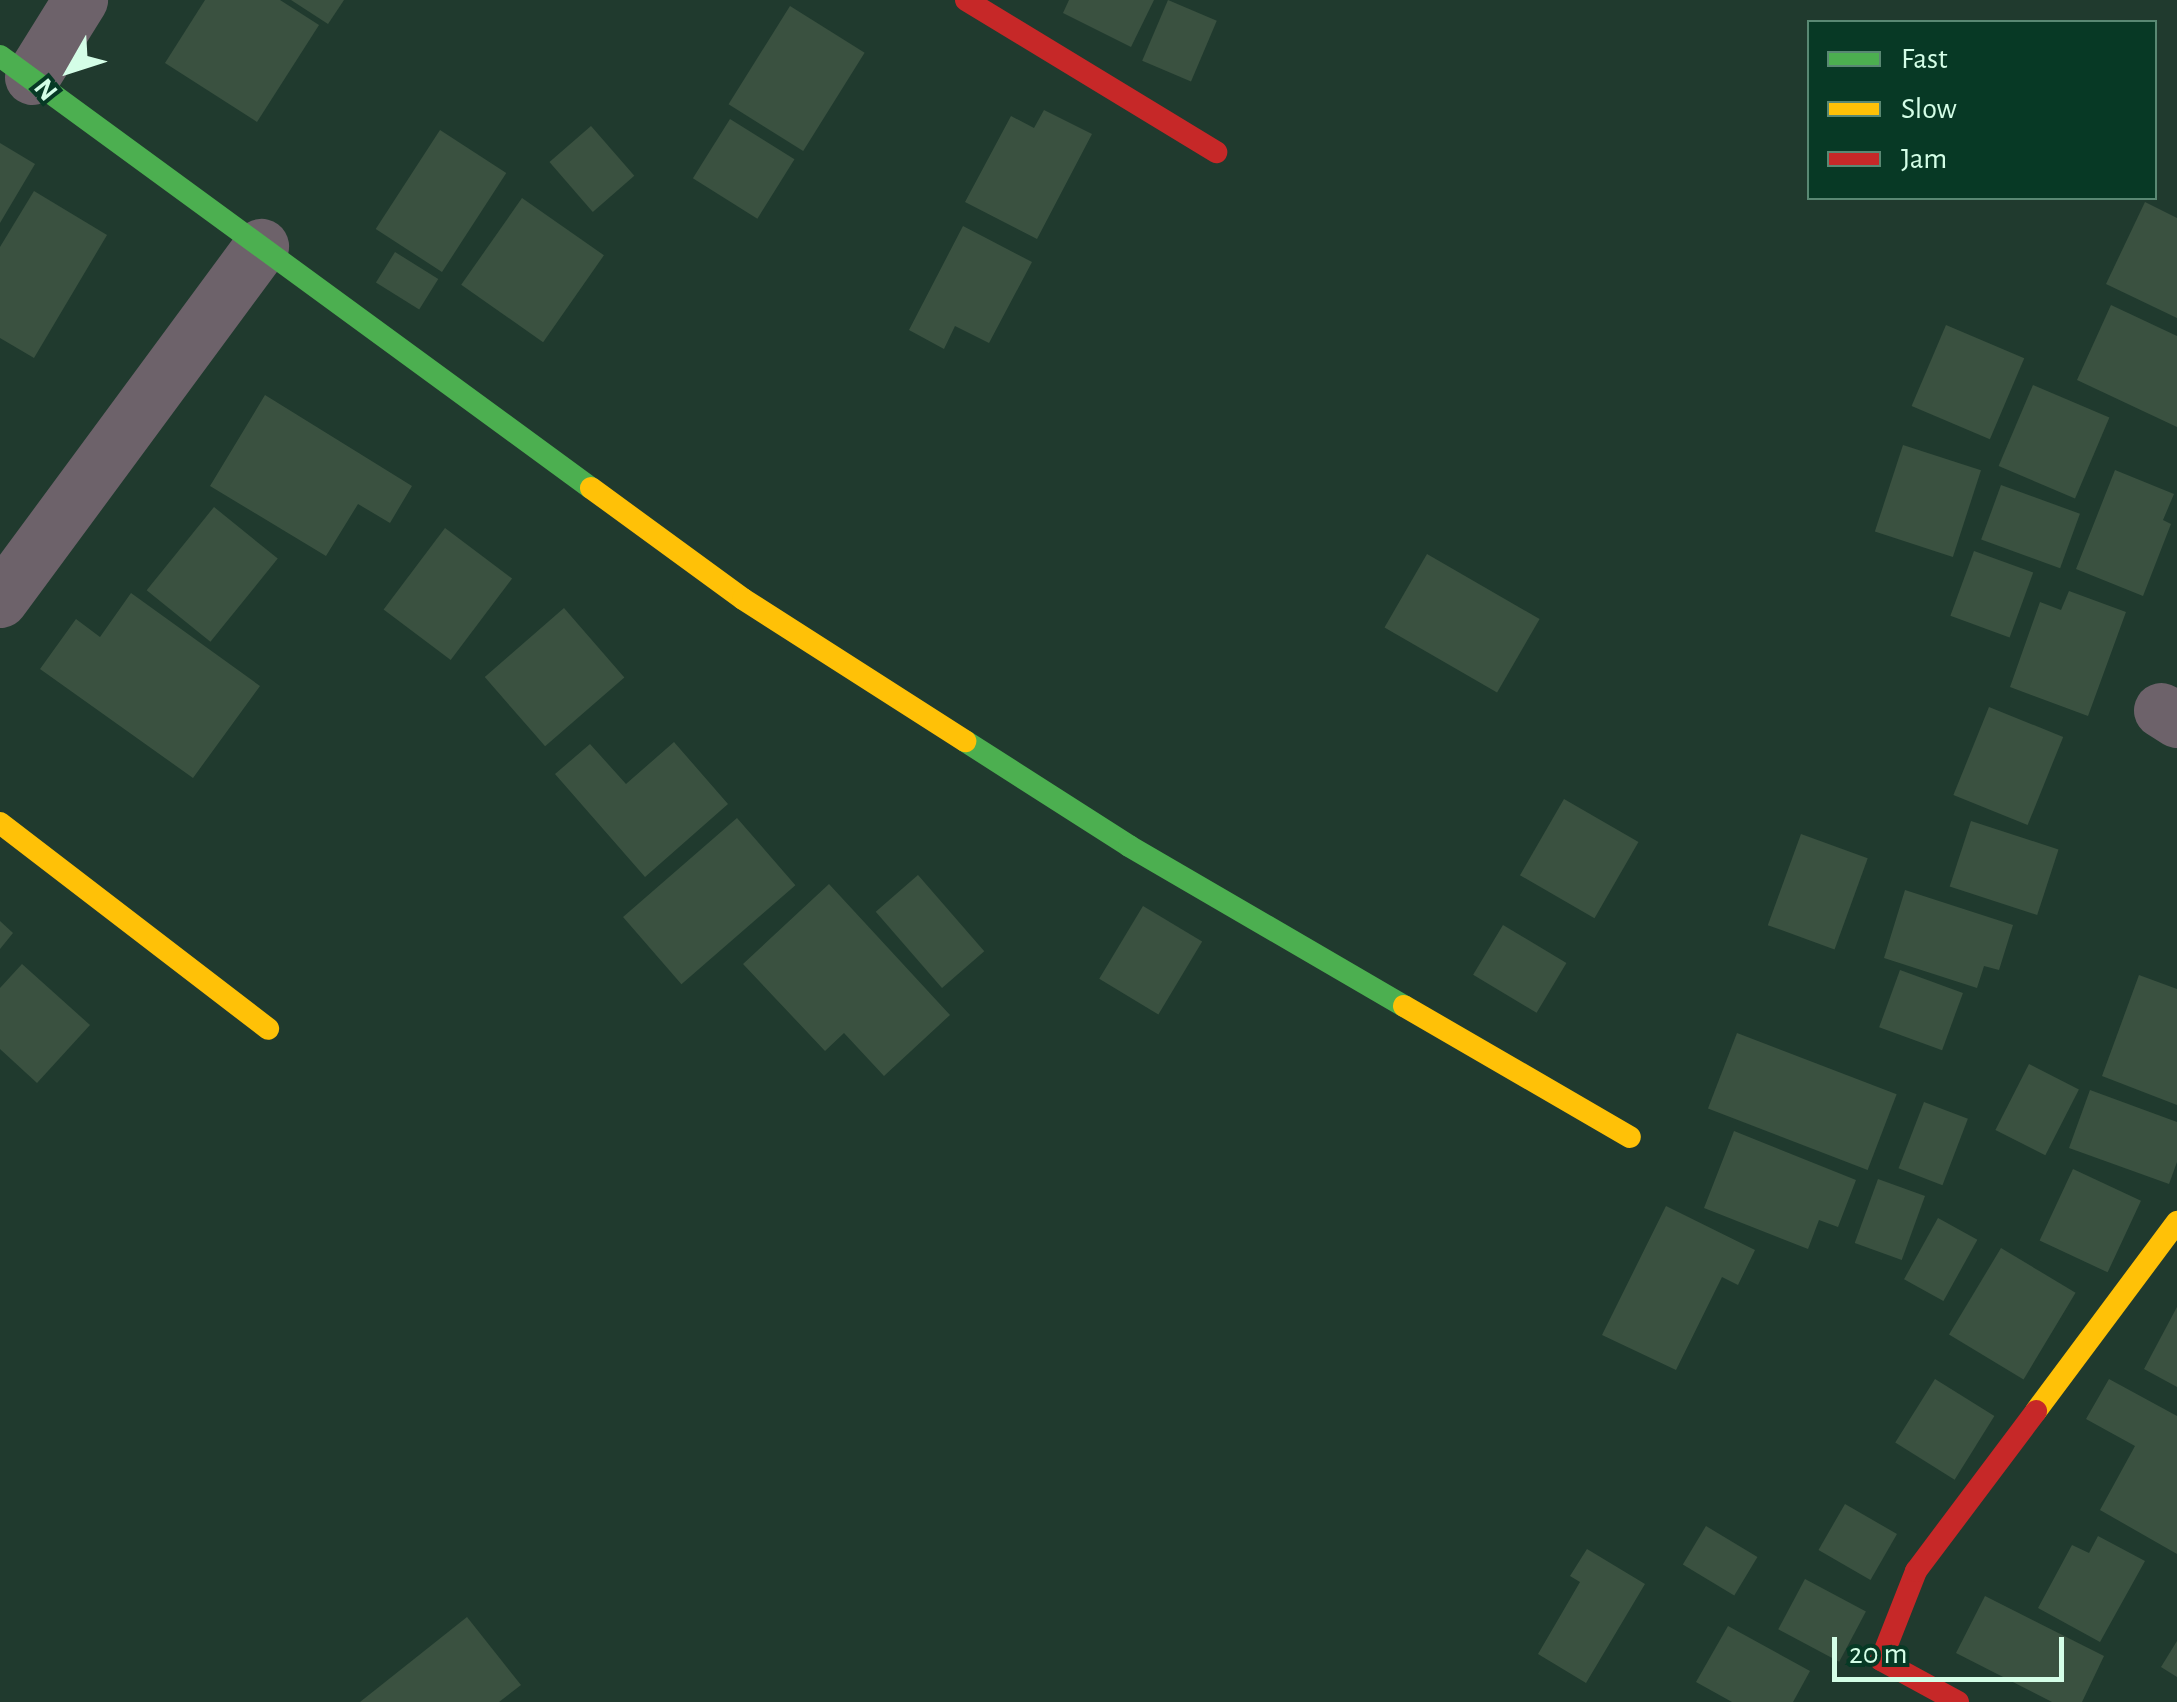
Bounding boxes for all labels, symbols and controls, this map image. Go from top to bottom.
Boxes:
north arrow [20,20,120,120]
legend [1807,20,2157,200]
text: Fast [1901,44,1948,74]
text: N [30,73,64,105]
text: Slow [1901,94,1957,124]
text: Jam [1901,144,1947,174]
scale bar [1837,1617,2070,1679]
text: 20 m [1849,1639,1907,1669]

